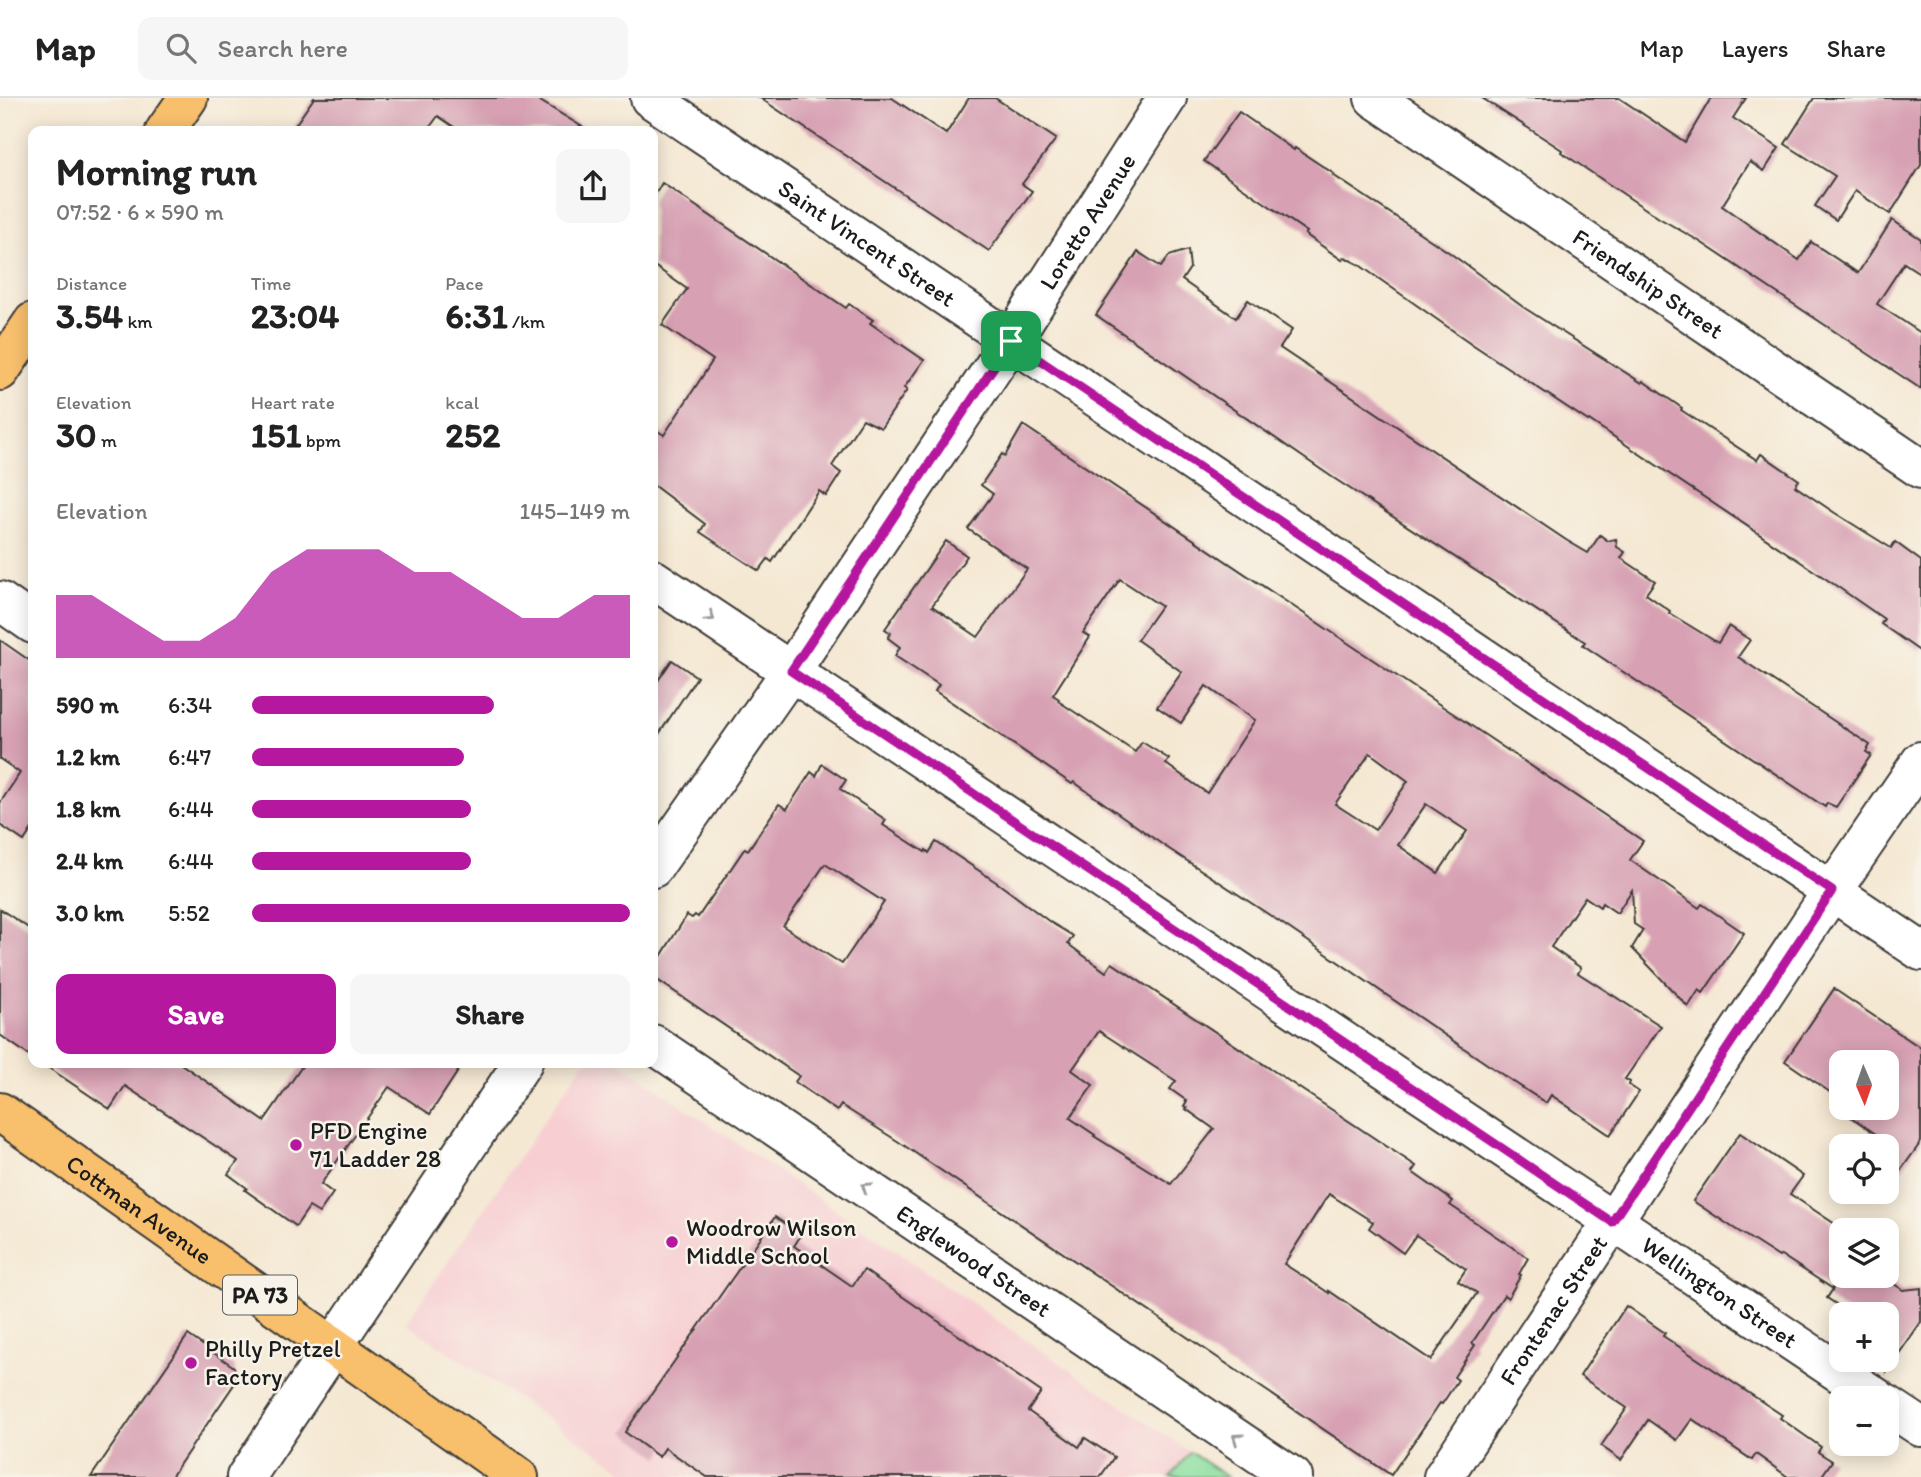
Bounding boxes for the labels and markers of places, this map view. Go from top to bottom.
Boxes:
pin [981,311,1041,371]
place label: PFD Engine 71 Ladder 28 [310,1116,441,1173]
marker: PFD Engine 71 Ladder 28 [288,1137,304,1153]
place label: Woodrow Wilson Middle School [686,1213,857,1270]
marker: Woodrow Wilson Middle School [664,1234,680,1250]
place label: Philly Pretzel Factory [205,1334,341,1391]
marker: Philly Pretzel Factory [183,1355,199,1371]

